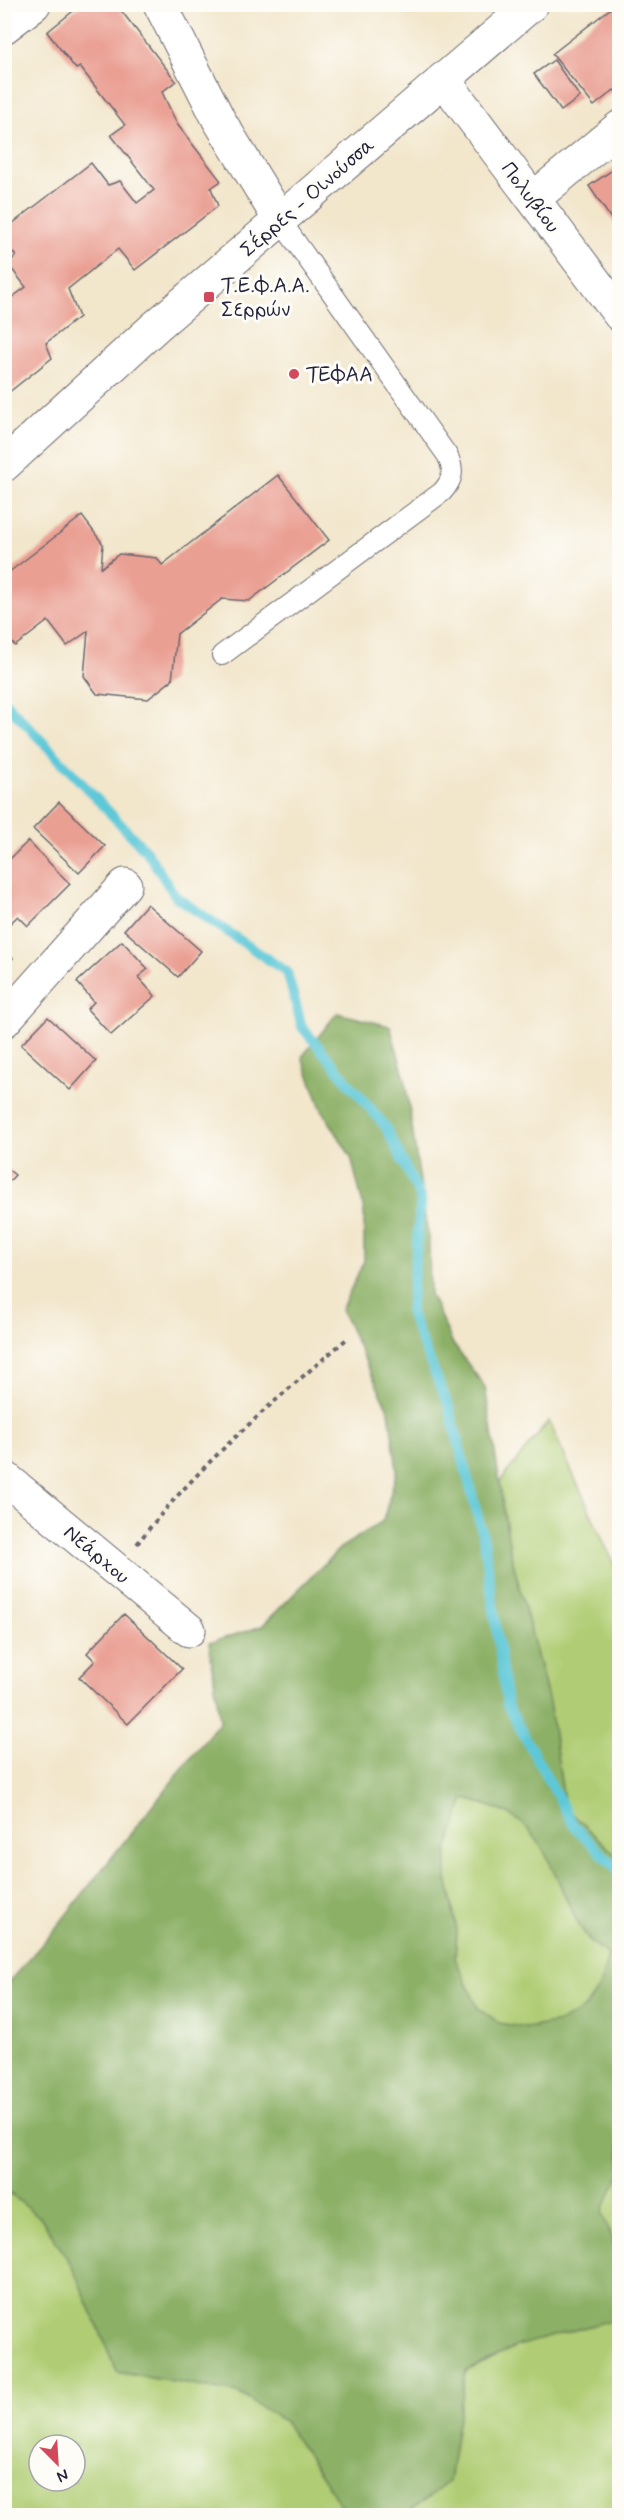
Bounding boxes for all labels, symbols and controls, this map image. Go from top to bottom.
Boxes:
street label: Σέρρες - Οινούσσα [234,131,381,264]
street label: Πολυβίου [494,156,566,239]
place label: Τ.Ε.Φ.Α.Α. Σερρών [221,272,310,324]
marker: Τ.Ε.Φ.Α.Α. Σερρών [202,290,216,304]
place label: ΤΕΦΑΑ [306,361,373,389]
marker: ΤΕΦΑΑ [287,367,301,381]
street label: Νεάρχου [57,1519,135,1591]
north arrow [27,2433,87,2493]
text: N [53,2464,72,2487]

